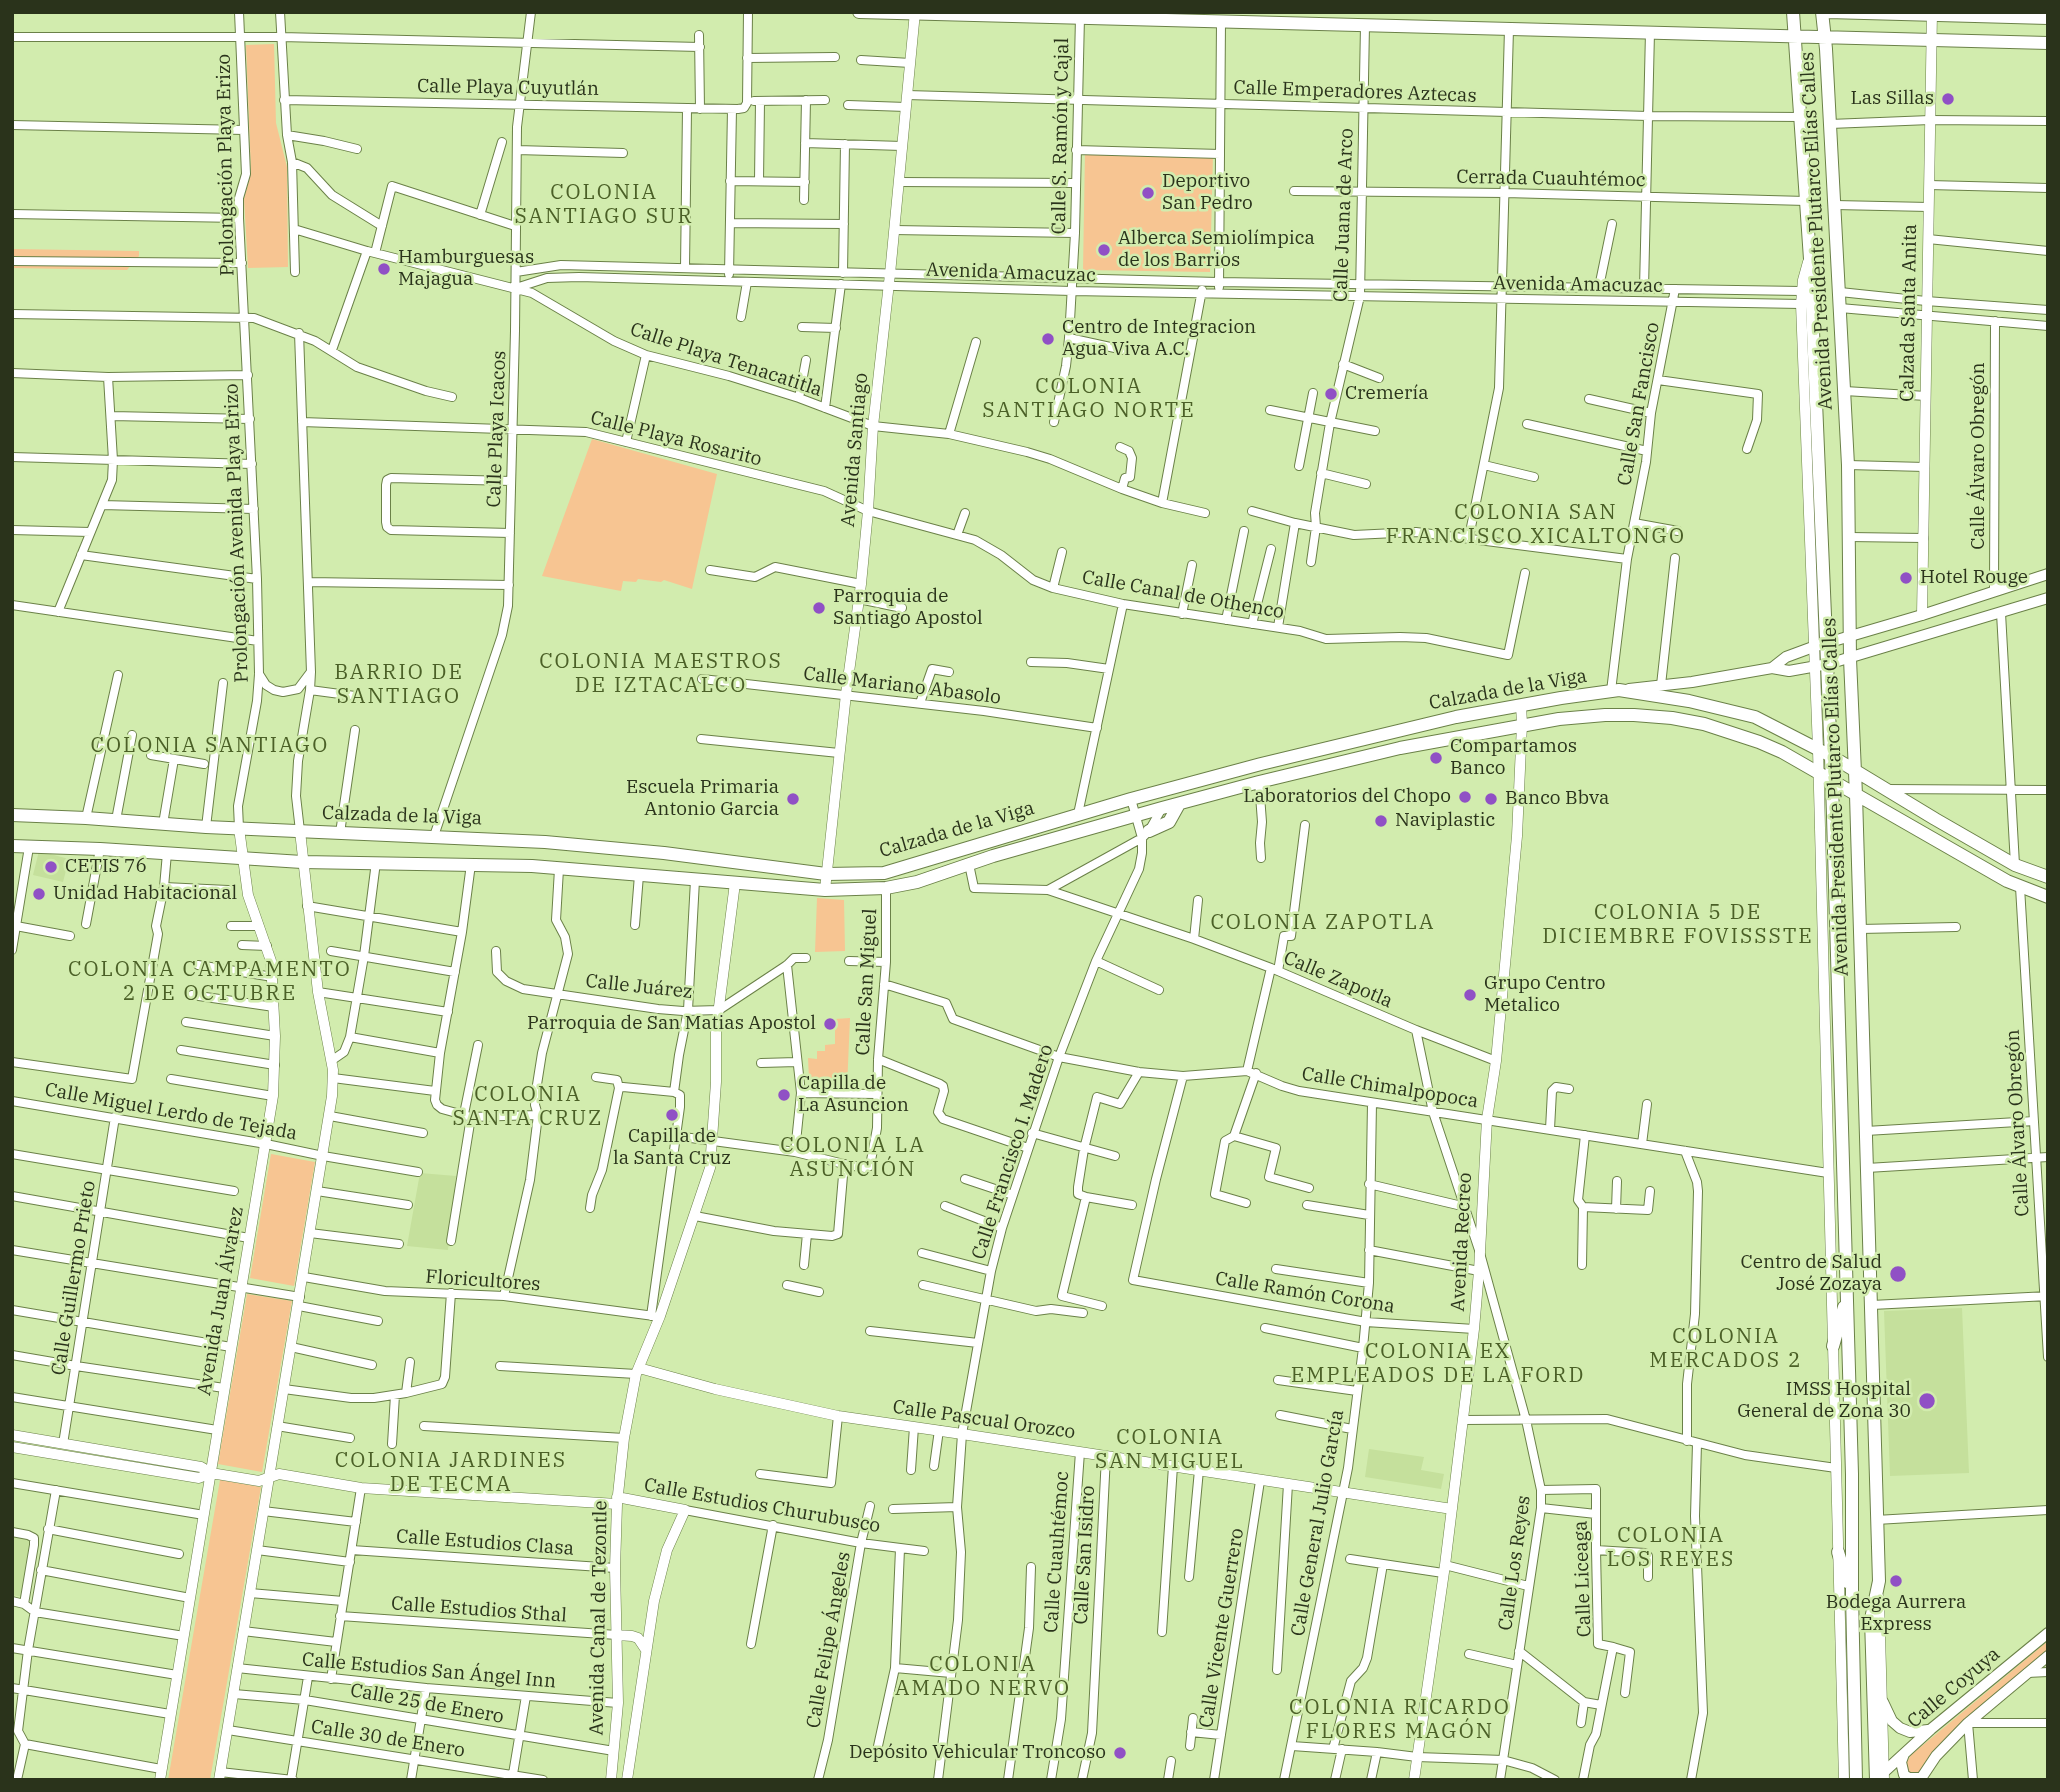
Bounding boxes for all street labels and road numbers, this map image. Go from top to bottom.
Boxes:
street label: Calle S. Ramón y Cajal [1048,38,1074,234]
street label: Avenida Presidente Plutarco Elías Calles [1796,51,1838,411]
street label: Prolongación Playa Erizo [213,54,239,276]
street label: Calle Playa Cuyutlán [417,75,599,101]
street label: Calle Emperadores Aztecas [1233,76,1477,108]
street label: Calle Juana de Arco [1330,128,1358,302]
street label: Cerrada Cuauhtémoc [1456,166,1646,192]
street label: Calzada Santa Anita [1896,224,1922,402]
street label: Avenida Amacuzac [926,259,1096,287]
street label: Avenida Amacuzac [1493,272,1663,298]
street label: Calle Playa Tenacatitla [627,318,825,402]
street label: Calle San Fancisco [1613,320,1665,488]
street label: Calle Playa Icacos [483,350,511,508]
street label: Calle Álvaro Obregón [1968,362,1990,550]
street label: Avenida Santiago [837,372,873,528]
street label: Prolongación Avenida Playa Erizo [220,383,254,683]
street label: Calle Playa Rosarito [588,407,764,471]
street label: Calle Canal de Othenco [1080,566,1286,624]
street label: Avenida Presidente Plutarco Elías Calles [1818,617,1854,977]
street label: Calle Mariano Abasolo [802,663,1002,709]
street label: Calzada de la Viga [1427,665,1589,715]
street label: Calzada de la Viga [877,797,1037,863]
street label: Calzada de la Viga [322,802,482,830]
street label: Calle San Miguel [852,908,882,1056]
street label: Calle Zapotla [1280,947,1396,1013]
street label: Calle Juárez [584,970,694,1004]
street label: Calle Álvaro Obregón [2002,1029,2034,1217]
street label: Calle Francisco I. Madero [967,1042,1059,1262]
street label: Calle Chimalpopoca [1300,1063,1480,1113]
street label: Calle Miguel Lerdo de Tejada [43,1079,299,1145]
street label: Avenida Recreo [1447,1172,1477,1312]
street label: Calle Guillermo Prieto [47,1179,101,1377]
street label: Avenida Juan Álvarez [193,1205,249,1397]
street label: Floricultores [425,1266,541,1296]
street label: Calle Ramón Corona [1214,1268,1396,1318]
street label: Calle Pascual Orozco [891,1396,1077,1444]
street label: Calle General Julio García [1287,1408,1349,1638]
street label: Calle Cuauhtémoc [1040,1470,1074,1634]
street label: Calle Estudios Churubusco [642,1474,882,1538]
street label: Calle San Isidro [1070,1485,1100,1625]
street label: Calle Los Reyes [1494,1494,1536,1632]
street label: Avenida Canal de Tezontle [586,1500,612,1736]
street label: Calle Liceaga [1570,1520,1596,1638]
street label: Calle Estudios Clasa [395,1525,575,1561]
street label: Calle Vicente Guerrero [1195,1527,1249,1729]
street label: Calle Felipe Ángeles [802,1550,856,1730]
street label: Calle Estudios Sthal [390,1592,568,1628]
street label: Calle Coyuya [1903,1643,2005,1733]
street label: Calle Estudios San Ángel Inn [301,1649,557,1693]
street label: Calle 25 de Enero [348,1679,506,1729]
street label: Calle 30 de Enero [309,1716,467,1762]

